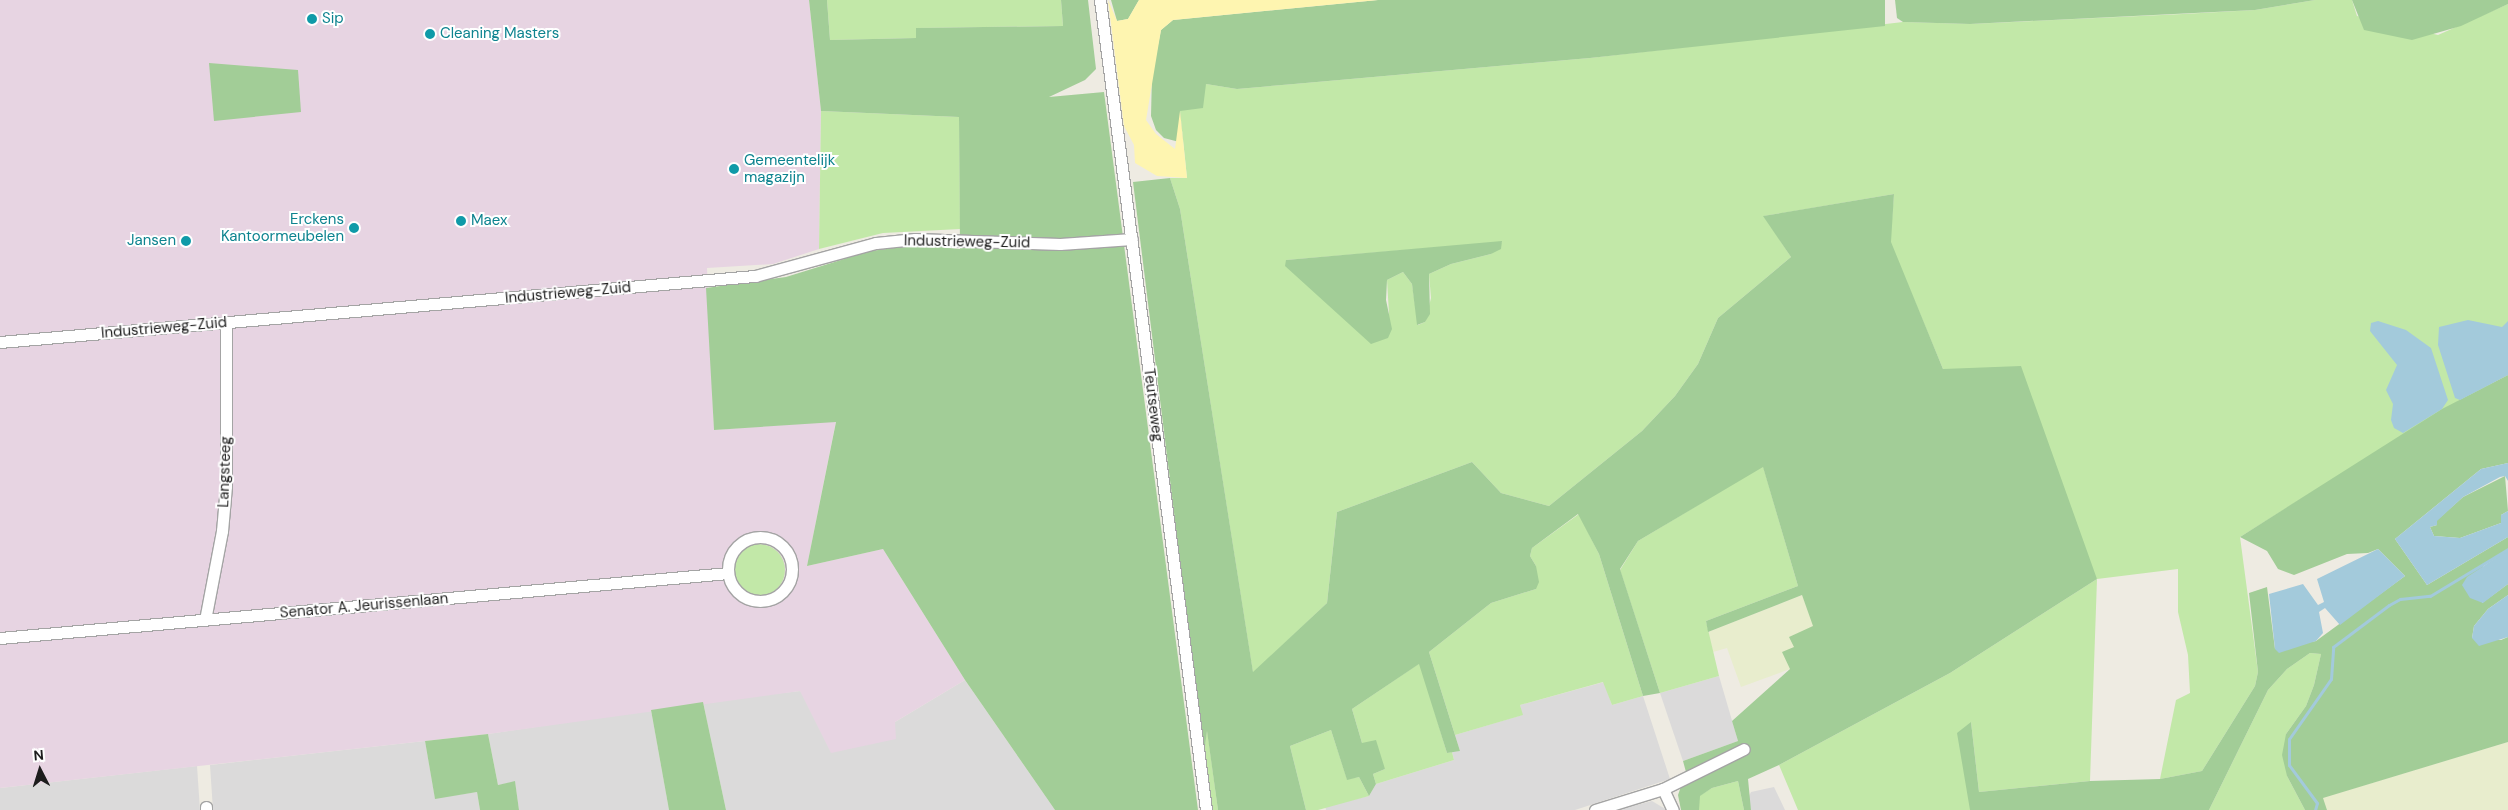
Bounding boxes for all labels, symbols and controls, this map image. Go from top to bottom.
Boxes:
place label: Sip [322,10,344,28]
marker: Sip [306,13,318,25]
place label: Cleaning Masters [440,25,559,43]
marker: Cleaning Masters [424,28,436,40]
place label: Gemeentelijk magazijn [744,151,835,186]
marker: Gemeentelijk magazijn [728,163,740,175]
place label: Erckens Kantoormeubelen [221,210,344,245]
place label: Maex [471,212,507,230]
marker: Maex [455,215,467,227]
marker: Erckens Kantoormeubelen [348,222,360,234]
place label: Jansen [127,232,176,250]
street label: Industrieweg-Zuid [904,232,1030,252]
marker: Jansen [180,235,192,247]
street label: Industrieweg-Zuid [504,279,632,307]
street label: Industrieweg-Zuid [100,314,228,342]
street label: Teutseweg [1140,367,1166,443]
street label: Langsteeg [215,436,235,508]
street label: Senator A. Jeurissenlaan [279,590,449,622]
north arrow [15,745,65,795]
text: N [33,746,45,764]

